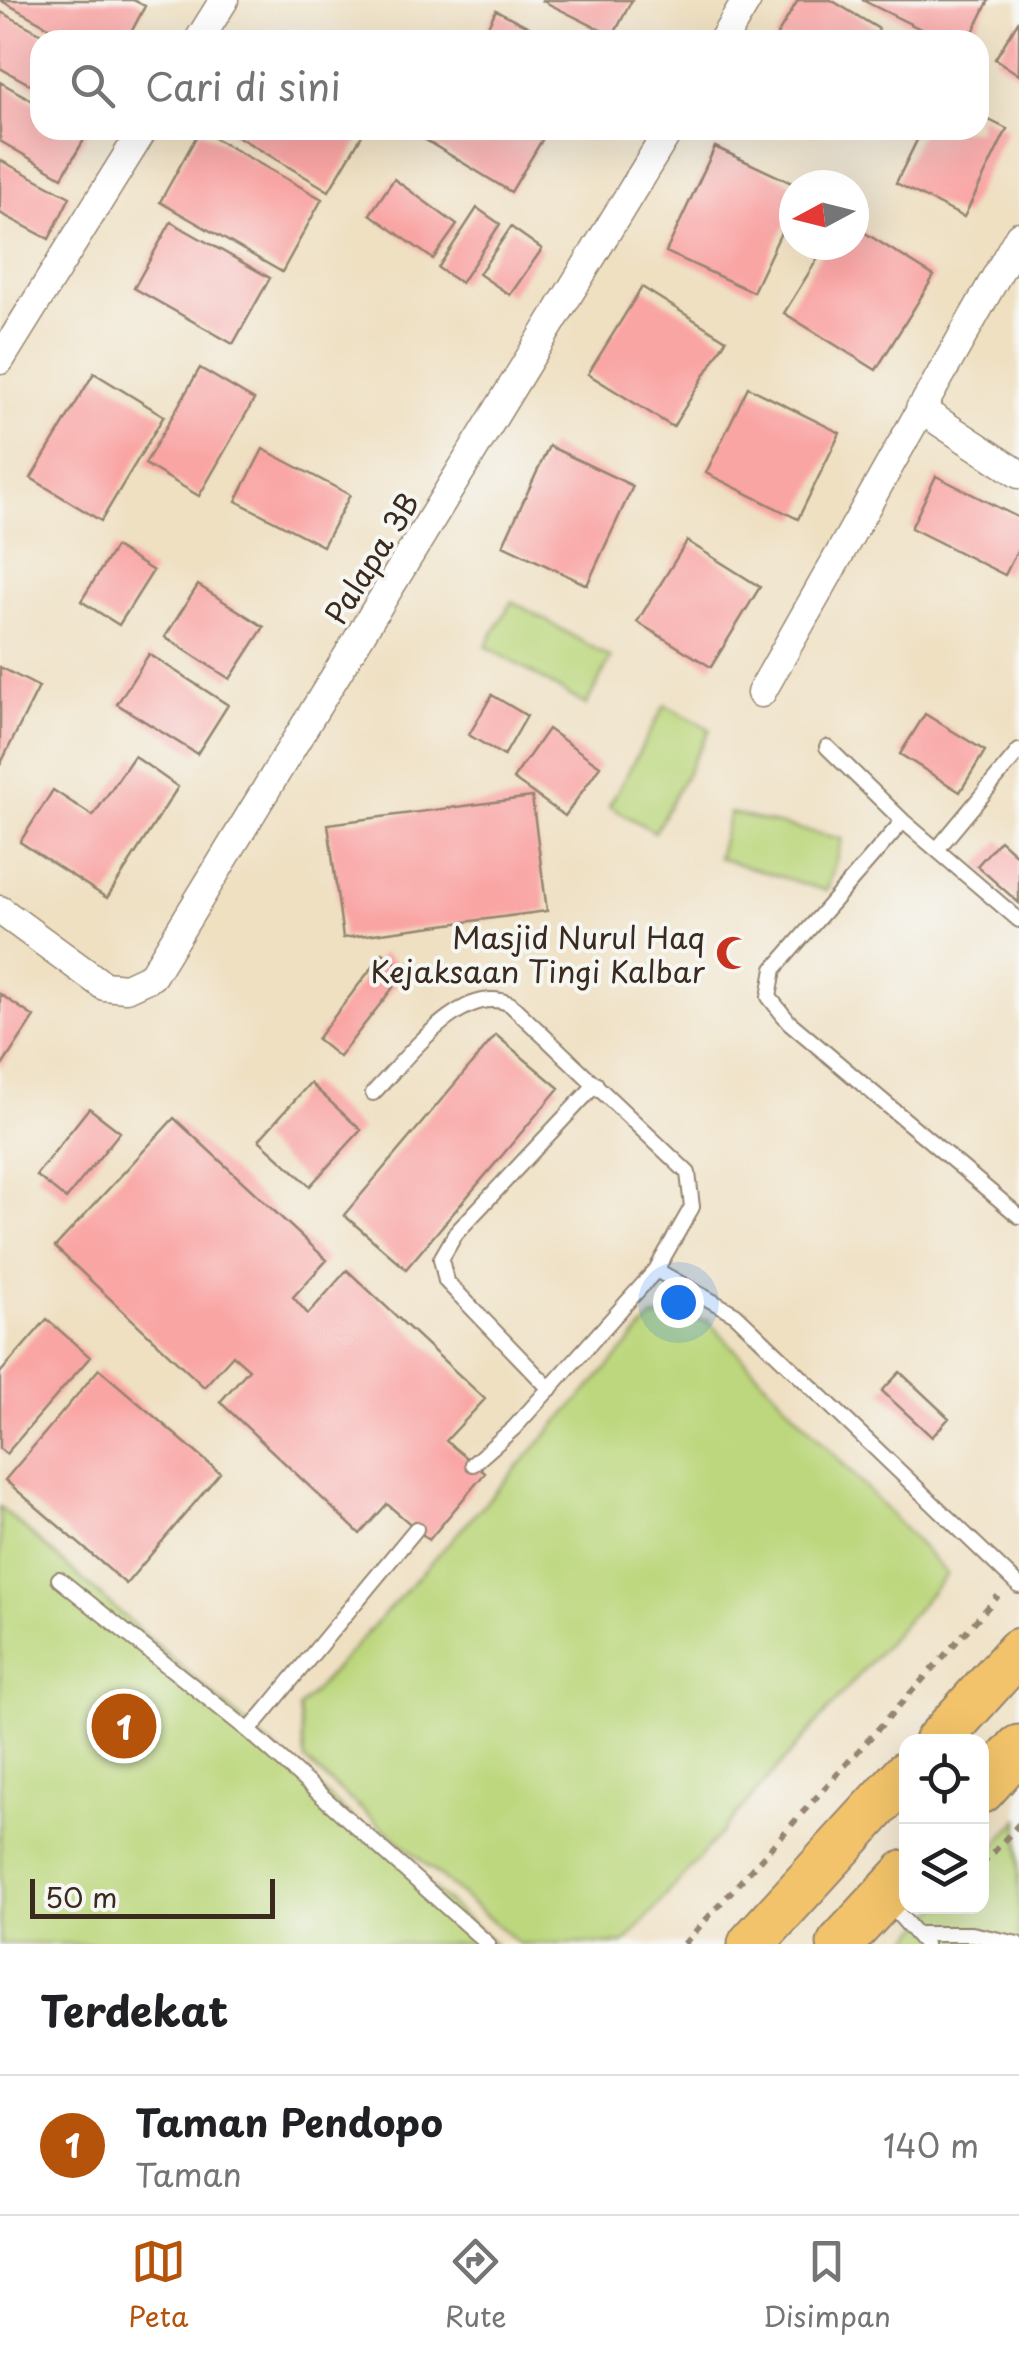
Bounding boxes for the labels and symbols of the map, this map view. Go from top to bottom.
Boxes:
north arrow [779,170,869,260]
street label: Palapa 3B [313,483,429,633]
place label: Masjid Nurul Haq Kejaksaan Tingi Kalbar [371,914,705,993]
mosque icon: Masjid Nurul Haq Kejaksaan Tingi Kalbar [714,934,752,972]
your location [653,1277,704,1328]
pin: 1 [92,1688,156,1764]
scale bar [30,1874,275,1918]

